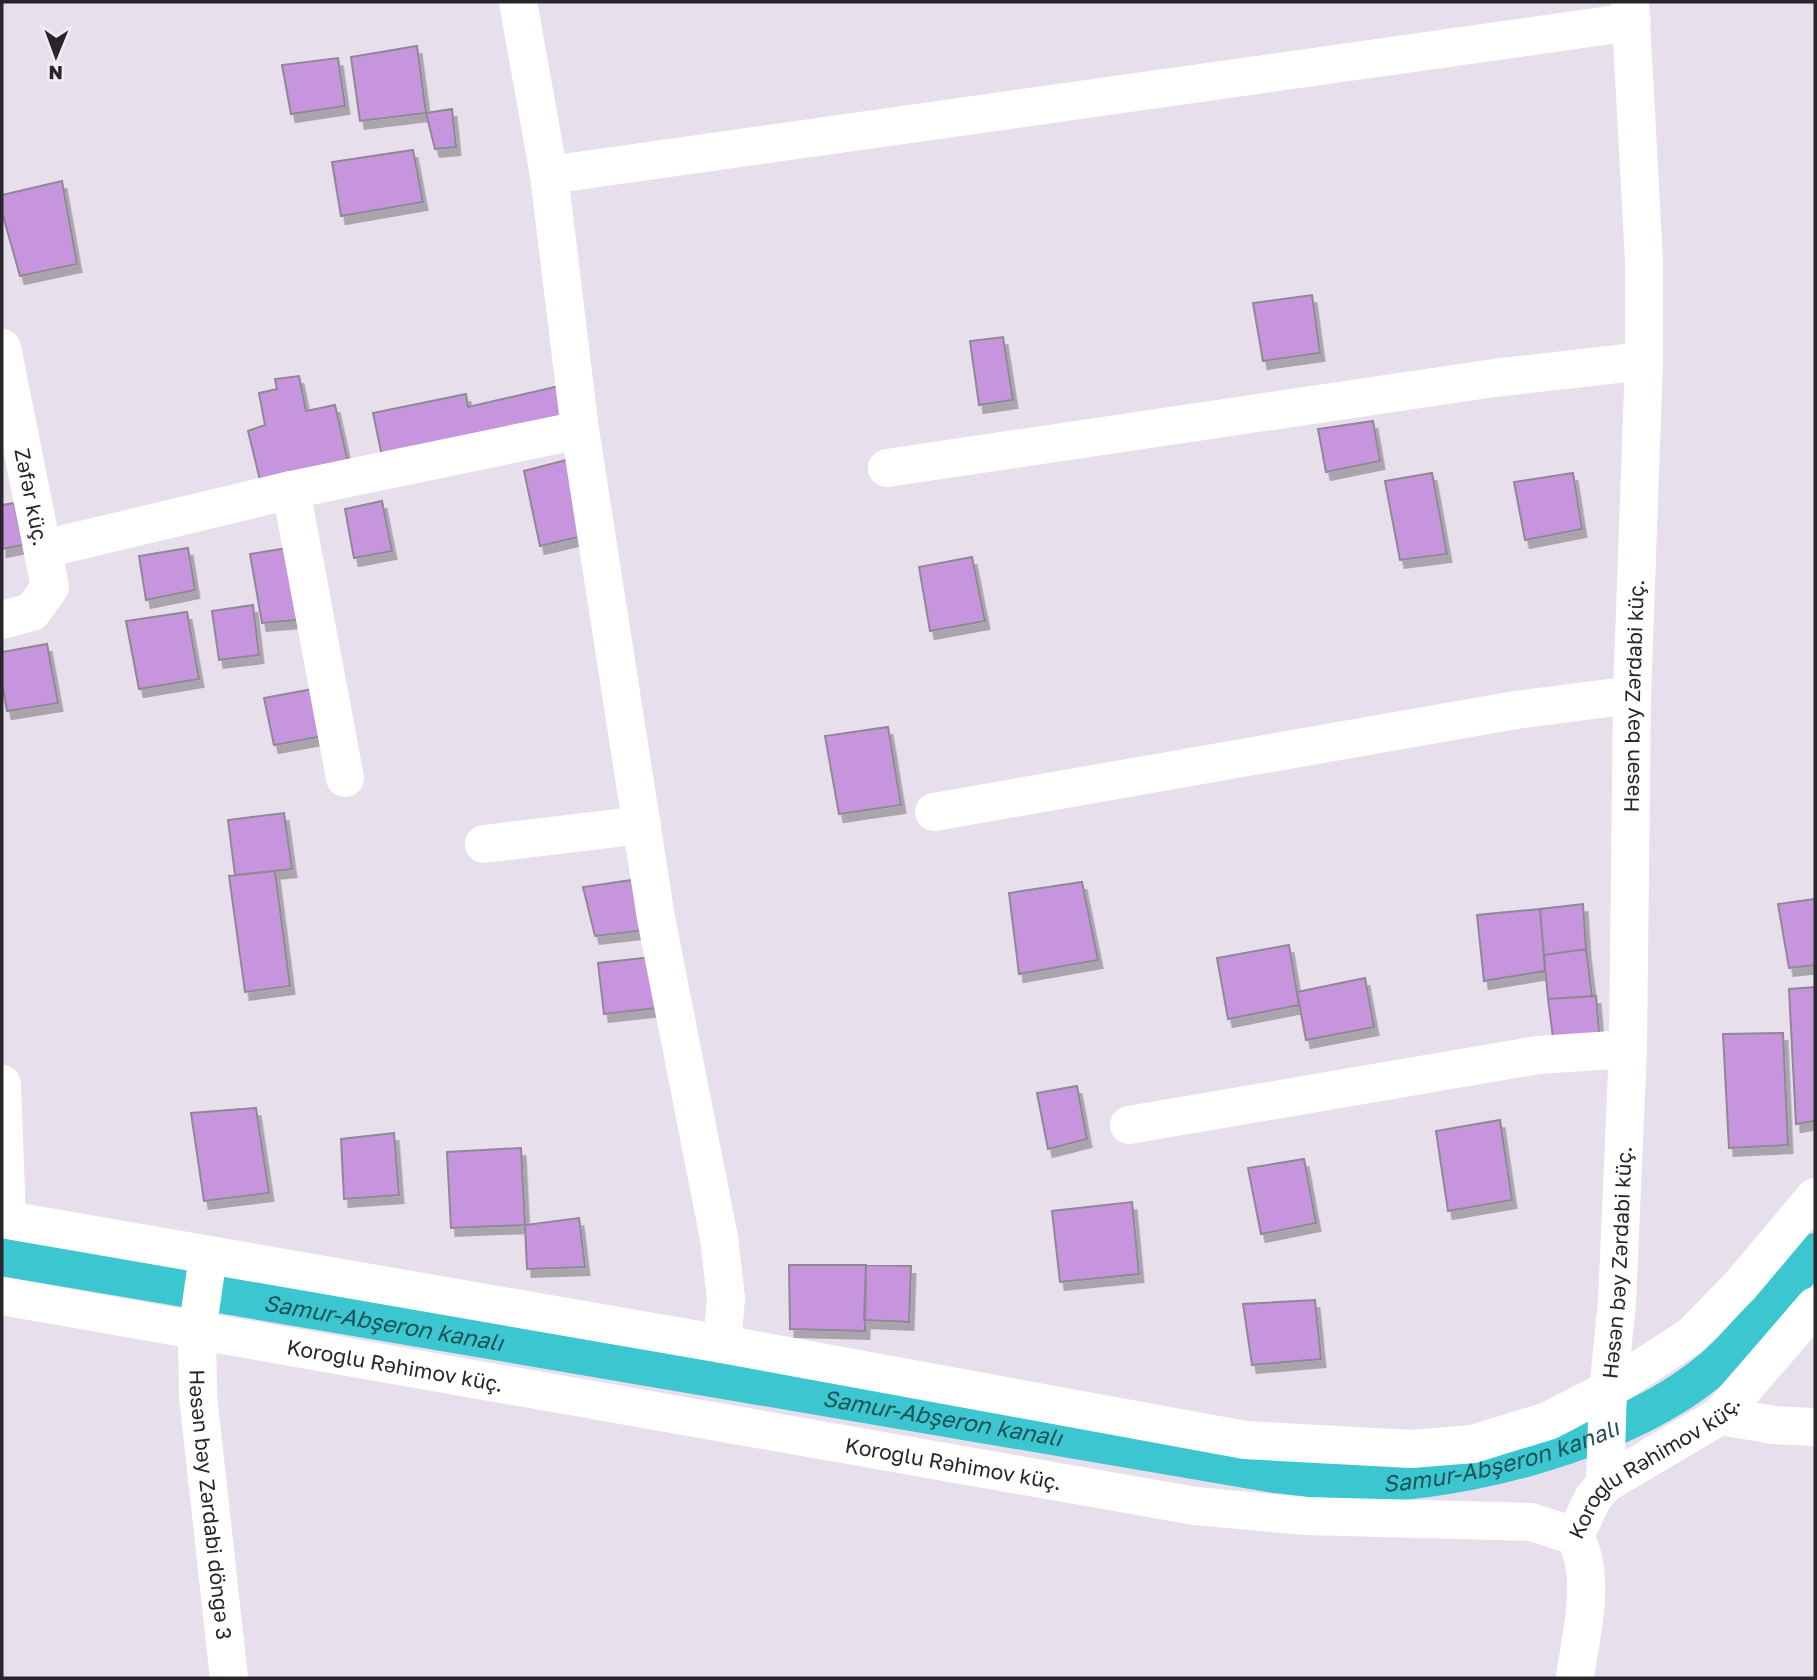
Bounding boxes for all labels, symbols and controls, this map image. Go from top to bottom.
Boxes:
north arrow [21,21,91,91]
text: N [48,62,63,85]
street label: Zəfər küç. [9,446,54,548]
street label: Həsən bəy Zərdabi küç. [1618,579,1649,812]
street label: Həsən bəy Zərdabi küç. [1596,1146,1637,1380]
water label: Samur-Abşeron kanalı [262,1288,507,1357]
street label: Koroğlu Rəhimov küç. [285,1333,505,1397]
street label: Həsən bəy Zərdabi döngə 3 [185,1369,238,1641]
water label: Samur-Abşeron kanalı [821,1383,1066,1452]
street label: Koroğlu Rəhimov küç. [1563,1390,1745,1543]
water label: Samur-Abşeron kanalı [1382,1412,1625,1497]
street label: Koroğlu Rəhimov küç. [843,1432,1064,1495]

